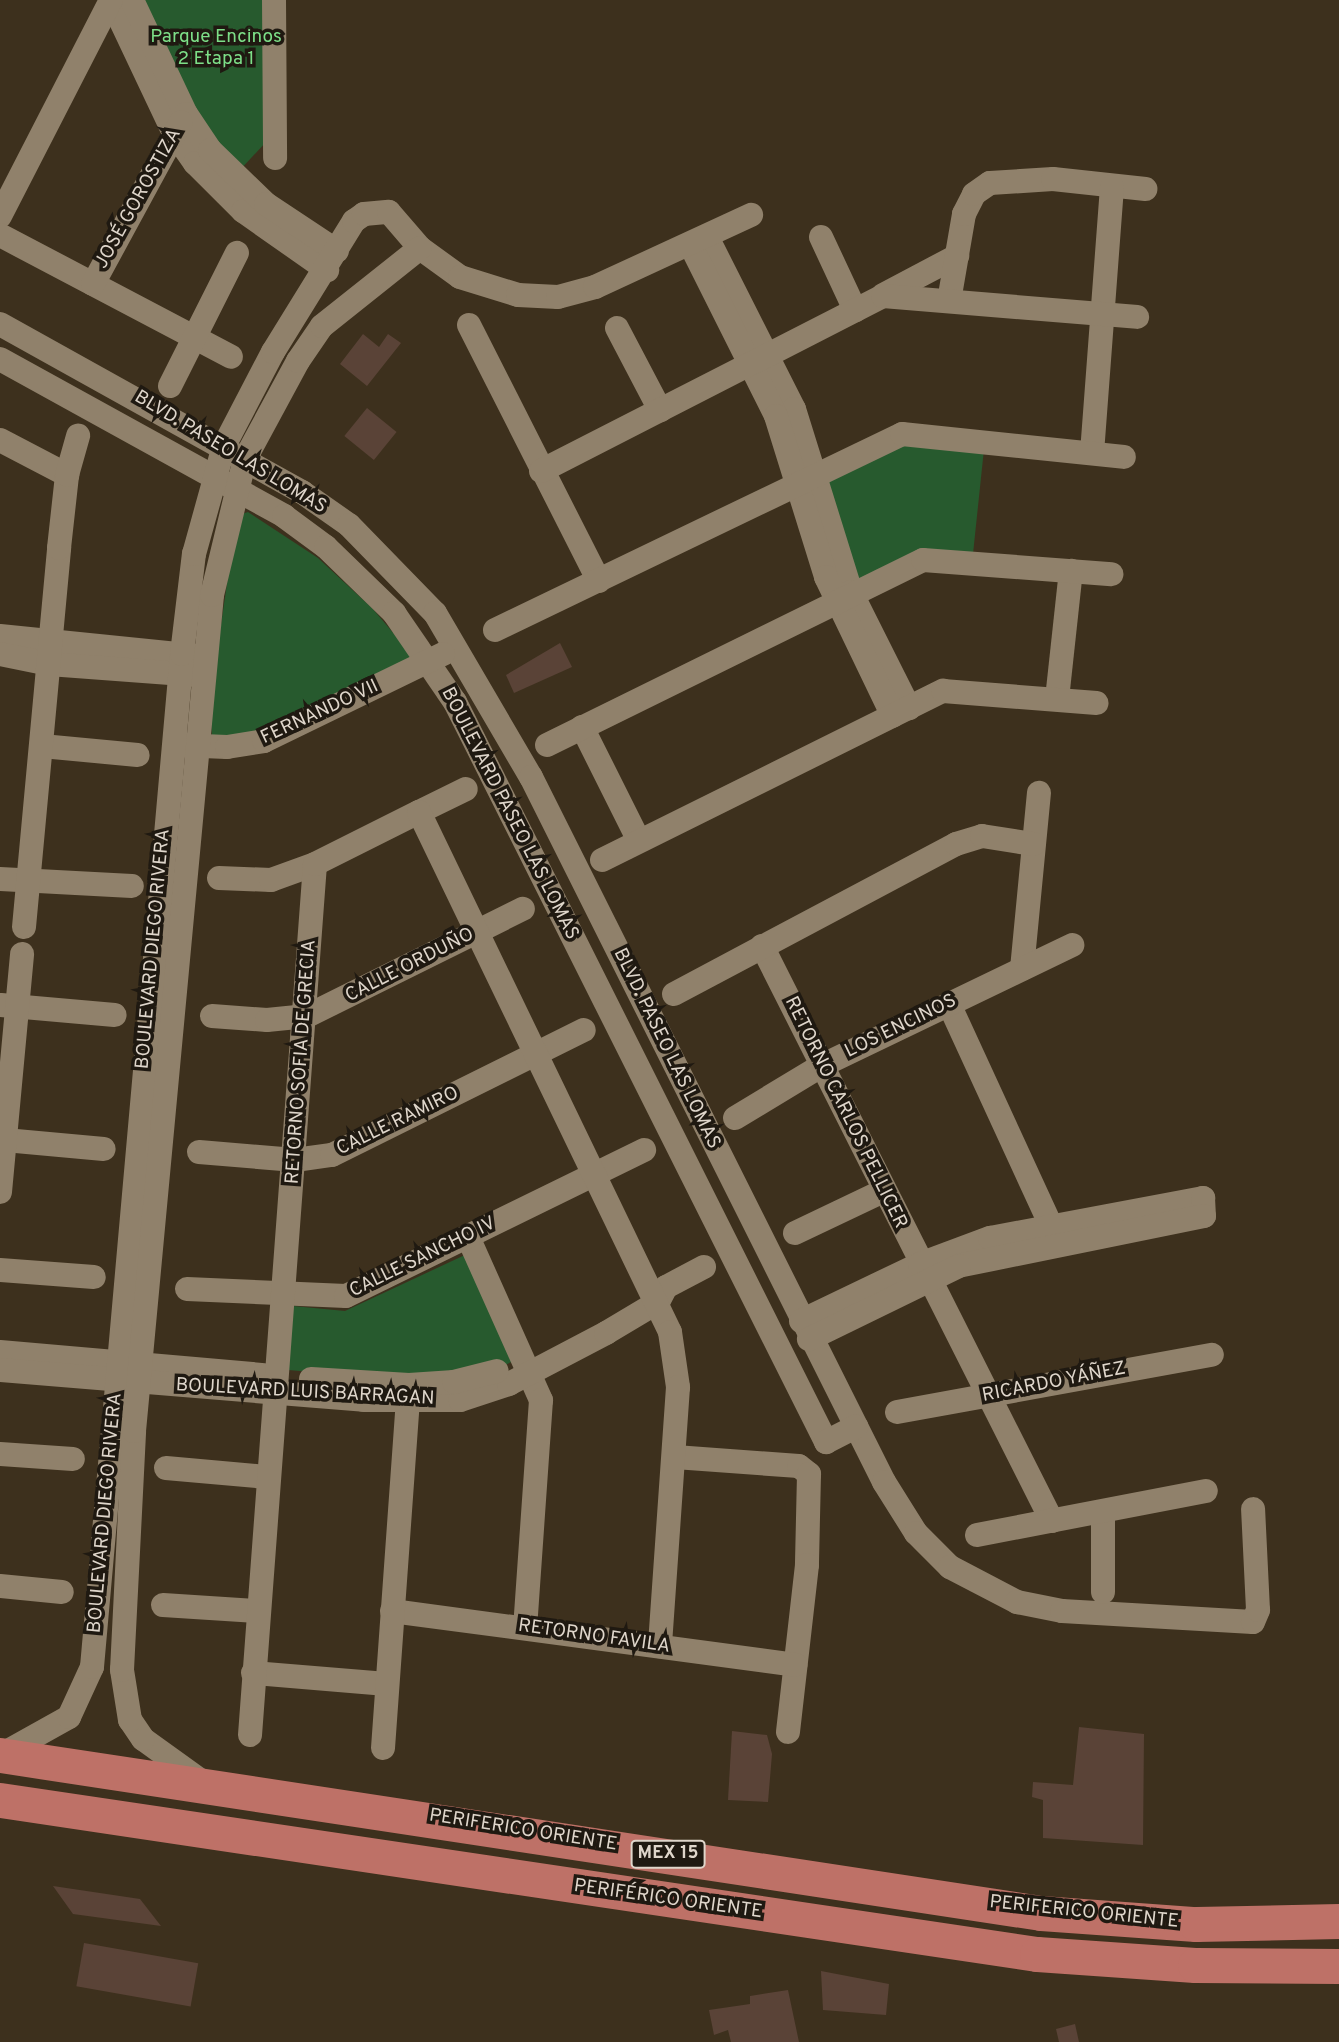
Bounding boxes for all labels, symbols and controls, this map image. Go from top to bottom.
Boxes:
park label: Parque Encinos 2 Etapa 1 [150,27,282,71]
street label: JOSÉ GOROSTIZA [91,125,187,273]
street label: BLVD. PASEO LAS LOMAS [130,387,330,519]
street label: FERNANDO VII [257,676,383,750]
street label: BOULEVARD PASEO LAS LOMAS [435,684,583,944]
street label: BOULEVARD DIEGO RIVERA [132,828,176,1070]
street label: CALLE ORDUÑO [342,924,478,1008]
street label: RETORNO SOFIA DE GRECIA [282,939,322,1185]
street label: BLVD. PASEO LAS LOMAS [608,945,724,1153]
street label: LOS ENCINOS [842,990,960,1064]
street label: RETORNO CARLOS PELLICER [779,993,911,1233]
street label: CALLE RAMIRO [333,1083,463,1161]
street label: CALLE SANCHO IV [346,1213,500,1303]
street label: RICARDO YÁÑEZ [980,1358,1128,1408]
street label: BOULEVARD LUIS BARRAGAN [175,1375,435,1411]
street label: BOULEVARD DIEGO RIVERA [84,1392,128,1634]
street label: RETORNO FAVILA [517,1615,671,1659]
street label: PERIFERICO ORIENTE [427,1805,619,1857]
road number: MEX 15 [630,1840,706,1868]
street label: PERIFÉRICO ORIENTE [572,1875,764,1925]
street label: PERIFERICO ORIENTE [988,1892,1180,1934]

